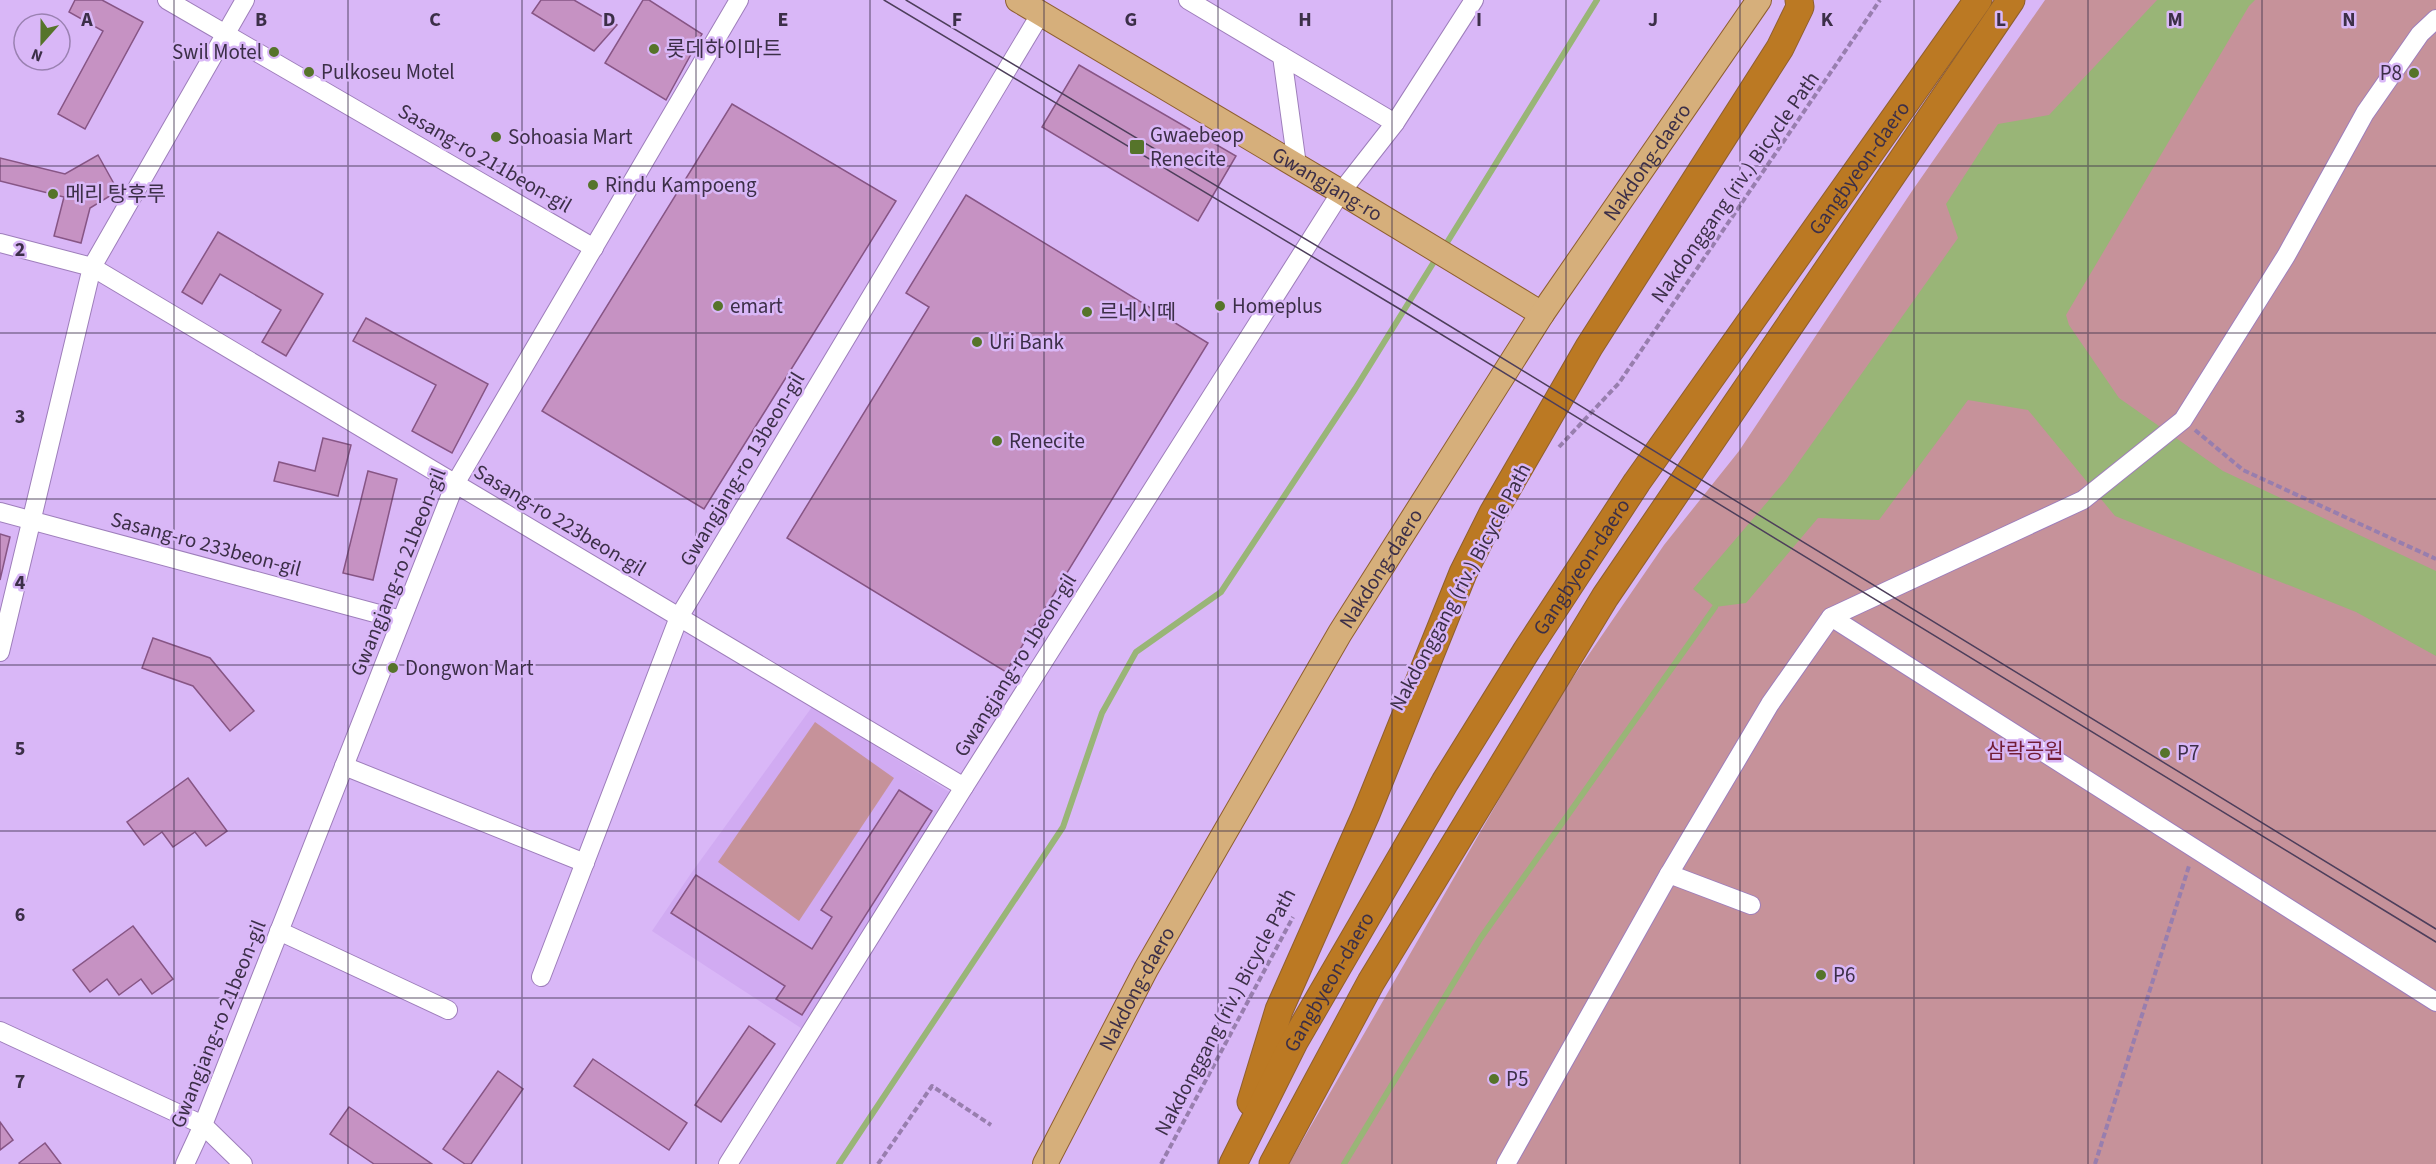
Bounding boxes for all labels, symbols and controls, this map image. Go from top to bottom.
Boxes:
text: A [80,6,93,34]
text: B [255,6,267,34]
text: C [429,6,441,34]
text: D [603,6,615,34]
text: E [778,6,788,34]
text: F [952,6,962,34]
text: G [1125,6,1137,34]
text: H [1298,6,1312,34]
text: I [1476,6,1482,34]
text: J [1648,6,1658,34]
text: K [1821,6,1834,34]
text: L [1996,6,2006,34]
text: M [2167,6,2183,34]
text: N [2342,6,2356,34]
north arrow [12,12,72,72]
place label: 롯데하이마트 [666,34,782,64]
place label: Swil Motel [172,37,262,67]
marker: 롯데하이마트 [647,42,661,56]
text: N [28,43,46,67]
marker: Swil Motel [267,45,281,59]
place label: Pulkoseu Motel [321,57,455,87]
place label: P8 [2380,58,2402,88]
marker: Pulkoseu Motel [302,65,316,79]
street label: Nakdonggang (riv.) Bicycle Path [1643,65,1827,309]
marker: P8 [2407,66,2421,80]
street label: Gangbyeon-daero [1801,95,1917,241]
street label: Sasang-ro 211beon-gil [393,96,577,220]
street label: Nakdong-daero [1596,97,1698,227]
place label: Gwaebeop Renecite [1150,120,1244,174]
place label: Sohoasia Mart [508,122,633,152]
marker: Sohoasia Mart [489,130,503,144]
marker: Gwaebeop Renecite [1128,138,1146,156]
street label: Gwangjang-ro [1266,139,1388,229]
place label: Rindu Kampoeng [605,170,757,200]
marker: Rindu Kampoeng [586,178,600,192]
place label: 메리 탕후루 [65,179,166,209]
marker: 메리 탕후루 [46,187,60,201]
text: 2 [15,236,25,264]
place label: emart [730,291,783,321]
place label: Homeplus [1232,291,1322,321]
place label: 르네시떼 [1099,297,1176,327]
marker: emart [711,299,725,313]
marker: Homeplus [1213,299,1227,313]
marker: 르네시떼 [1080,305,1094,319]
place label: Uri Bank [989,327,1065,357]
marker: Uri Bank [970,335,984,349]
street label: Gwangjang-ro 13beon-gil [672,366,812,572]
text: 3 [15,403,25,431]
place label: Renecite [1009,426,1085,456]
marker: Renecite [990,434,1004,448]
street label: Sasang-ro 223beon-gil [468,457,652,583]
street label: Nakdonggang (riv.) Bicycle Path [1382,458,1538,716]
street label: Gwangjang-ro 21beon-gil [343,464,453,680]
street label: Gangbyeon-daero [1526,492,1637,641]
street label: Nakdong-daero [1332,503,1430,634]
street label: Sasang-ro 233beon-gil [107,504,305,584]
street label: Gwangjang-ro 1beon-gil [946,567,1084,763]
text: 4 [15,569,26,597]
place label: Dongwon Mart [405,653,534,683]
marker: Dongwon Mart [386,661,400,675]
text: 5 [15,735,25,763]
park label: 삼락공원 [1986,736,2064,766]
place label: P7 [2177,738,2199,768]
marker: P7 [2158,746,2172,760]
street label: Nakdonggang (riv.) Bicycle Path [1147,883,1303,1141]
text: 6 [15,901,25,929]
street label: Gangbyeon-daero [1276,906,1382,1057]
street label: Gwangjang-ro 21beon-gil [163,916,273,1132]
street label: Nakdong-daero [1091,921,1182,1056]
place label: P6 [1833,960,1855,990]
marker: P6 [1814,968,1828,982]
place label: P5 [1506,1064,1528,1094]
text: 7 [15,1068,25,1096]
marker: P5 [1487,1072,1501,1086]

